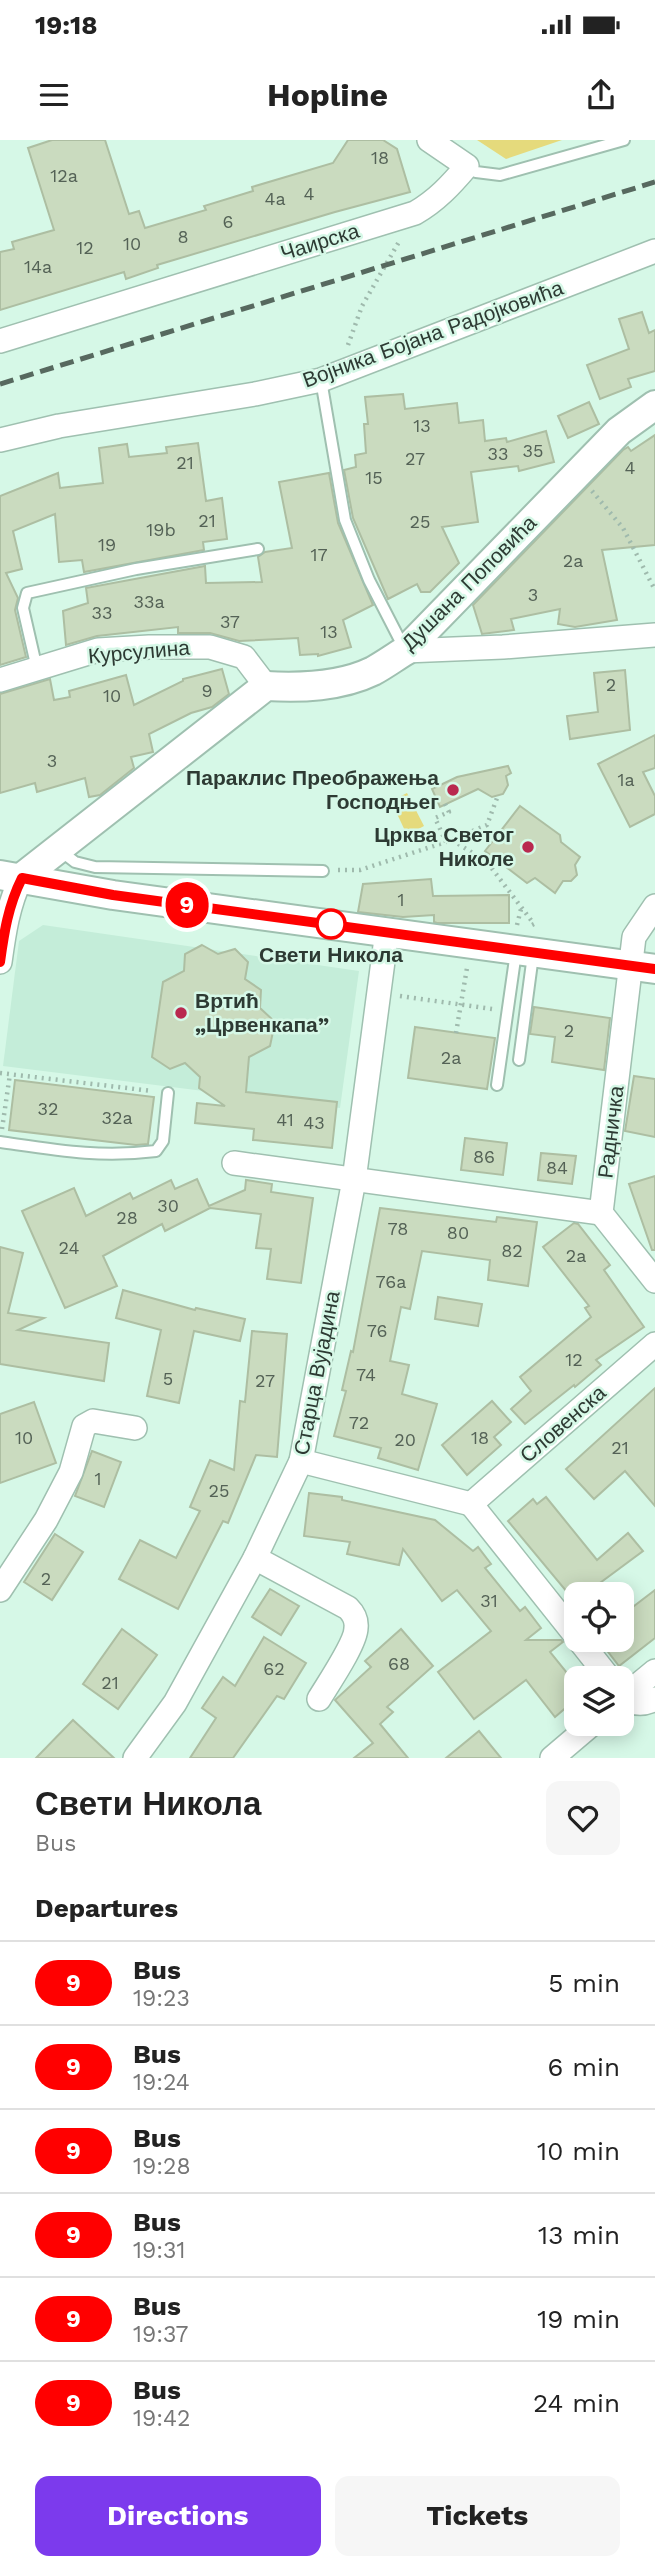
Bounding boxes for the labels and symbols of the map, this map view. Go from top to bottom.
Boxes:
house number: 18 [371,147,389,168]
house number: 12a [50,165,78,186]
house number: 4 [304,183,315,204]
house number: 4a [264,188,286,209]
house number: 6 [223,211,233,232]
street label: Чаирска [278,218,363,265]
house number: 8 [177,226,189,247]
house number: 10 [123,233,141,254]
house number: 12 [76,237,94,258]
house number: 14a [24,256,52,277]
street label: Војника Бојана Радојковића [299,275,567,392]
house number: 13 [413,415,431,436]
house number: 35 [523,440,543,461]
house number: 33 [488,443,509,464]
house number: 27 [405,448,425,469]
house number: 21 [176,452,194,473]
house number: 4 [625,457,636,478]
house number: 15 [365,467,383,488]
house number: 21 [198,510,216,531]
street label: Душана Поповића [396,510,541,655]
house number: 25 [410,511,430,532]
house number: 19b [146,519,176,540]
house number: 19 [98,534,116,555]
house number: 17 [310,544,328,565]
house number: 2a [563,550,583,571]
house number: 3 [528,584,538,605]
house number: 33a [133,591,165,612]
house number: 33 [92,602,113,623]
house number: 37 [220,611,240,632]
house number: 13 [320,621,338,642]
street label: Курсулина [87,635,191,668]
house number: 2 [606,674,616,695]
house number: 9 [201,680,213,701]
house number: 10 [103,685,121,706]
house number: 3 [47,750,57,771]
place label: Параклис Преображења Господњег [186,765,439,814]
house number: 1a [617,769,635,790]
marker: Параклис Преображења Господњег [445,782,461,798]
place label: Црква Светог Николе [374,822,514,871]
marker: Црква Светог Николе [520,839,536,855]
line badge: 9 [164,882,210,928]
house number: 1 [397,889,405,910]
marker: Свети Никола [316,909,346,939]
place label: Свети Никола [259,942,403,967]
place label: Вртић „Црвенкапа” [195,988,329,1037]
marker: Вртић „Црвенкапа” [173,1005,189,1021]
house number: 2 [564,1020,574,1041]
house number: 2a [441,1047,461,1068]
street label: Радничка [592,1084,629,1180]
house number: 32 [38,1098,59,1119]
house number: 32a [101,1107,133,1128]
house number: 41 [276,1109,294,1130]
house number: 43 [303,1112,325,1133]
house number: 86 [473,1146,495,1167]
house number: 84 [546,1157,568,1178]
house number: 30 [157,1195,179,1216]
house number: 28 [116,1207,138,1228]
house number: 78 [388,1218,408,1239]
house number: 80 [447,1222,469,1243]
house number: 24 [59,1237,79,1258]
house number: 82 [501,1240,523,1261]
house number: 2a [566,1245,586,1266]
house number: 76a [376,1271,406,1292]
street label: Старца Вујадина [288,1288,345,1457]
house number: 76 [367,1320,387,1341]
house number: 12 [565,1349,583,1370]
house number: 74 [356,1364,376,1385]
house number: 5 [163,1368,173,1389]
house number: 27 [255,1370,275,1391]
street label: Словенска [515,1379,611,1468]
house number: 72 [349,1412,369,1433]
house number: 10 [15,1427,33,1448]
house number: 18 [471,1427,489,1448]
house number: 20 [394,1429,416,1450]
house number: 21 [611,1437,629,1458]
house number: 1 [94,1468,102,1489]
house number: 25 [209,1480,229,1501]
house number: 2 [41,1568,51,1589]
house number: 31 [480,1590,498,1611]
house number: 68 [388,1653,410,1674]
house number: 62 [263,1658,285,1679]
house number: 21 [101,1672,119,1693]

